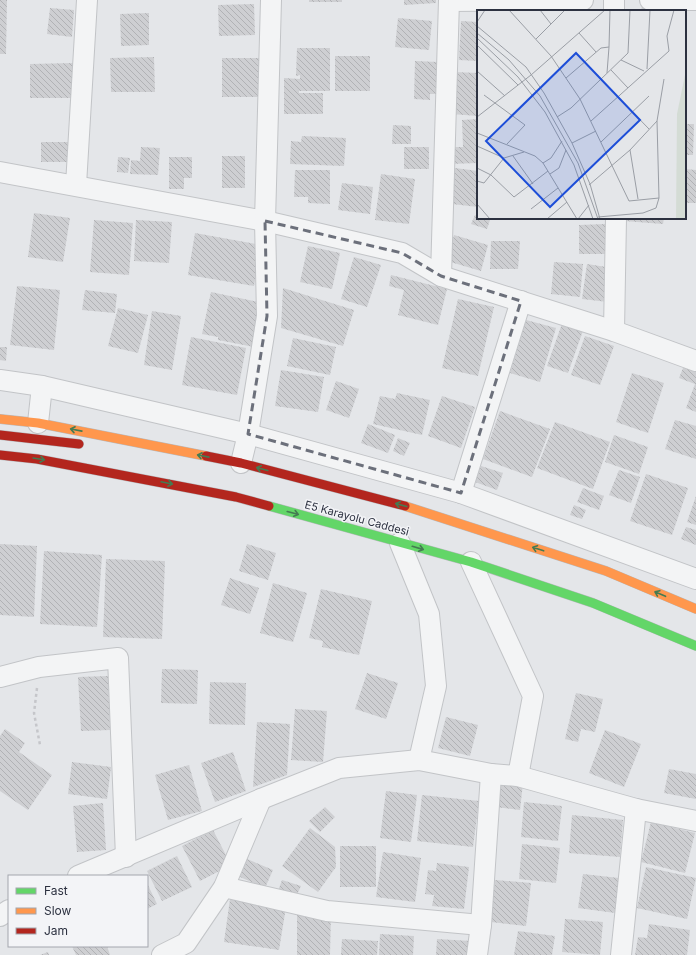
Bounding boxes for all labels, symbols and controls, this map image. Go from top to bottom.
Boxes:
inset map [477,10,686,219]
one-way arrow [70,426,83,434]
one-way arrow [197,451,210,459]
one-way arrow [32,455,45,463]
one-way arrow [255,464,268,472]
one-way arrow [160,479,173,487]
street label: E5 Karayolu Caddesi [303,497,411,539]
one-way arrow [395,501,408,508]
one-way arrow [286,510,299,517]
one-way arrow [412,544,425,552]
one-way arrow [532,545,545,552]
one-way arrow [654,590,666,597]
legend [8,875,148,947]
text: Fast [44,883,68,898]
text: Slow [44,903,72,918]
text: Jam [44,923,68,938]

